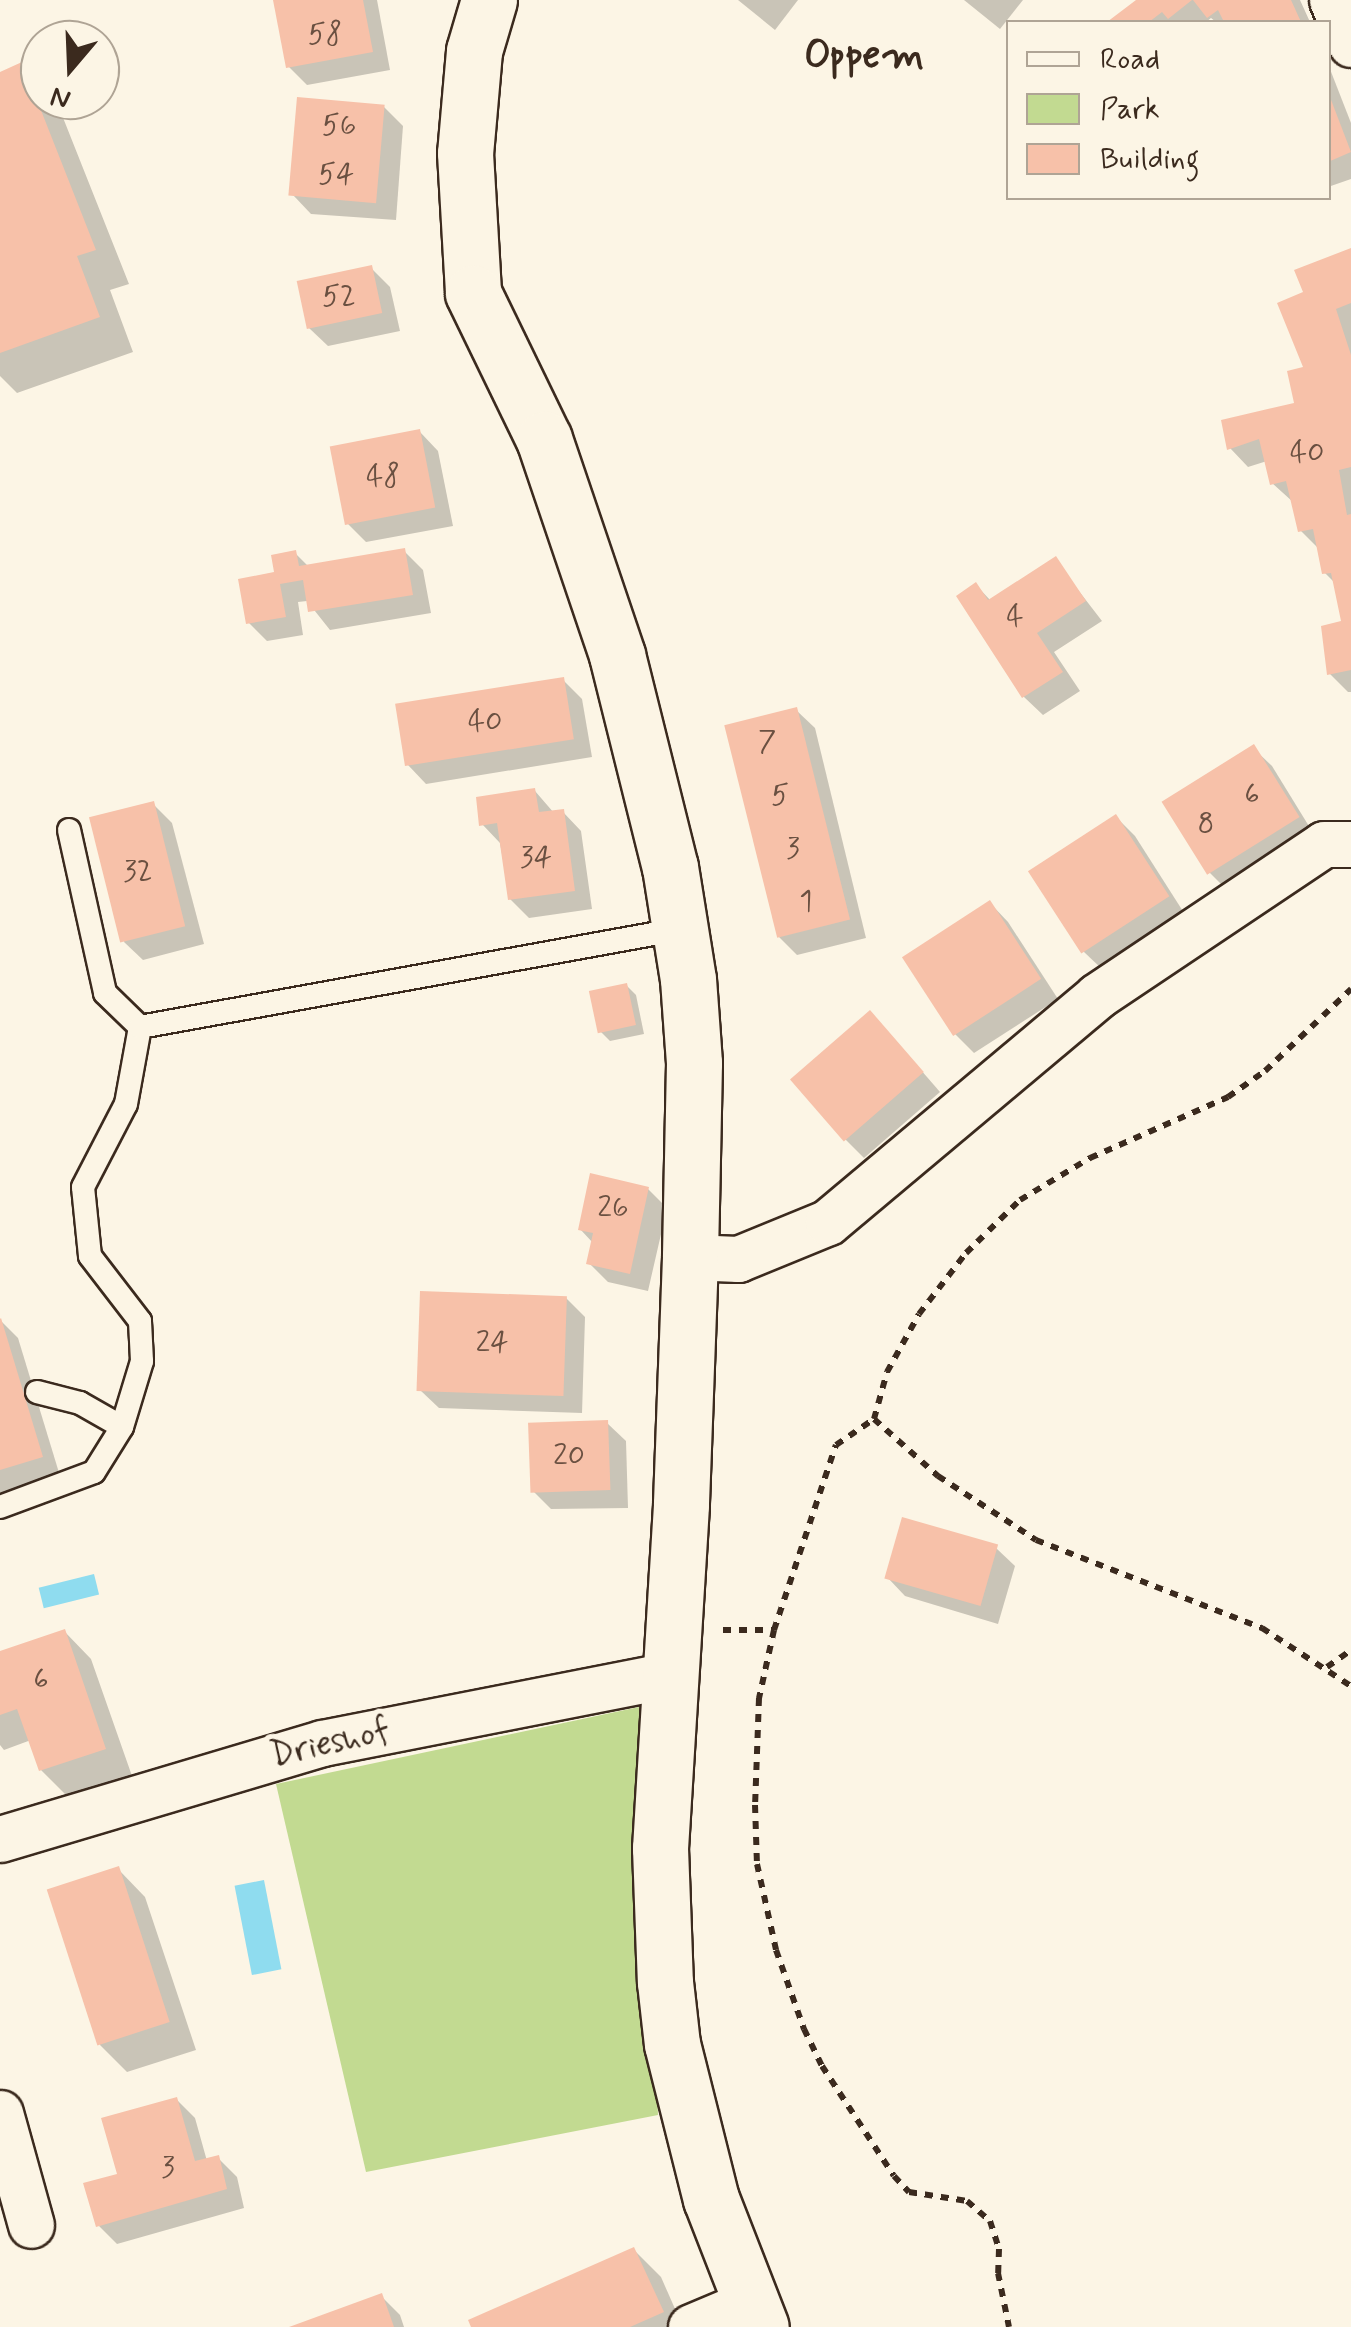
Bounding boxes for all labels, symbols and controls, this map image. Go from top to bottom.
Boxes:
house number: 58 [308,17,342,53]
north arrow [20,20,120,120]
legend [1006,20,1331,200]
district label: Oppem [804,32,924,80]
text: Road [1100,40,1160,79]
text: N [46,76,76,117]
text: Park [1100,90,1160,129]
house number: 56 [322,108,356,144]
text: Building [1100,140,1199,179]
house number: 54 [318,157,354,193]
house number: 52 [322,279,356,315]
house number: 40 [1290,435,1324,471]
house number: 48 [366,459,400,495]
house number: 4 [1006,599,1024,635]
house number: 40 [468,704,502,740]
house number: 7 [758,724,776,760]
house number: 6 [1244,777,1260,813]
house number: 5 [771,778,789,814]
house number: 8 [1198,806,1214,842]
house number: 3 [786,831,800,867]
house number: 34 [520,840,552,876]
house number: 32 [123,854,153,890]
house number: 1 [799,884,813,920]
house number: 26 [597,1190,629,1226]
house number: 24 [476,1325,508,1361]
house number: 20 [553,1438,585,1474]
house number: 6 [33,1662,49,1698]
street label: Drieshof [266,1709,394,1777]
house number: 3 [161,2150,175,2186]

